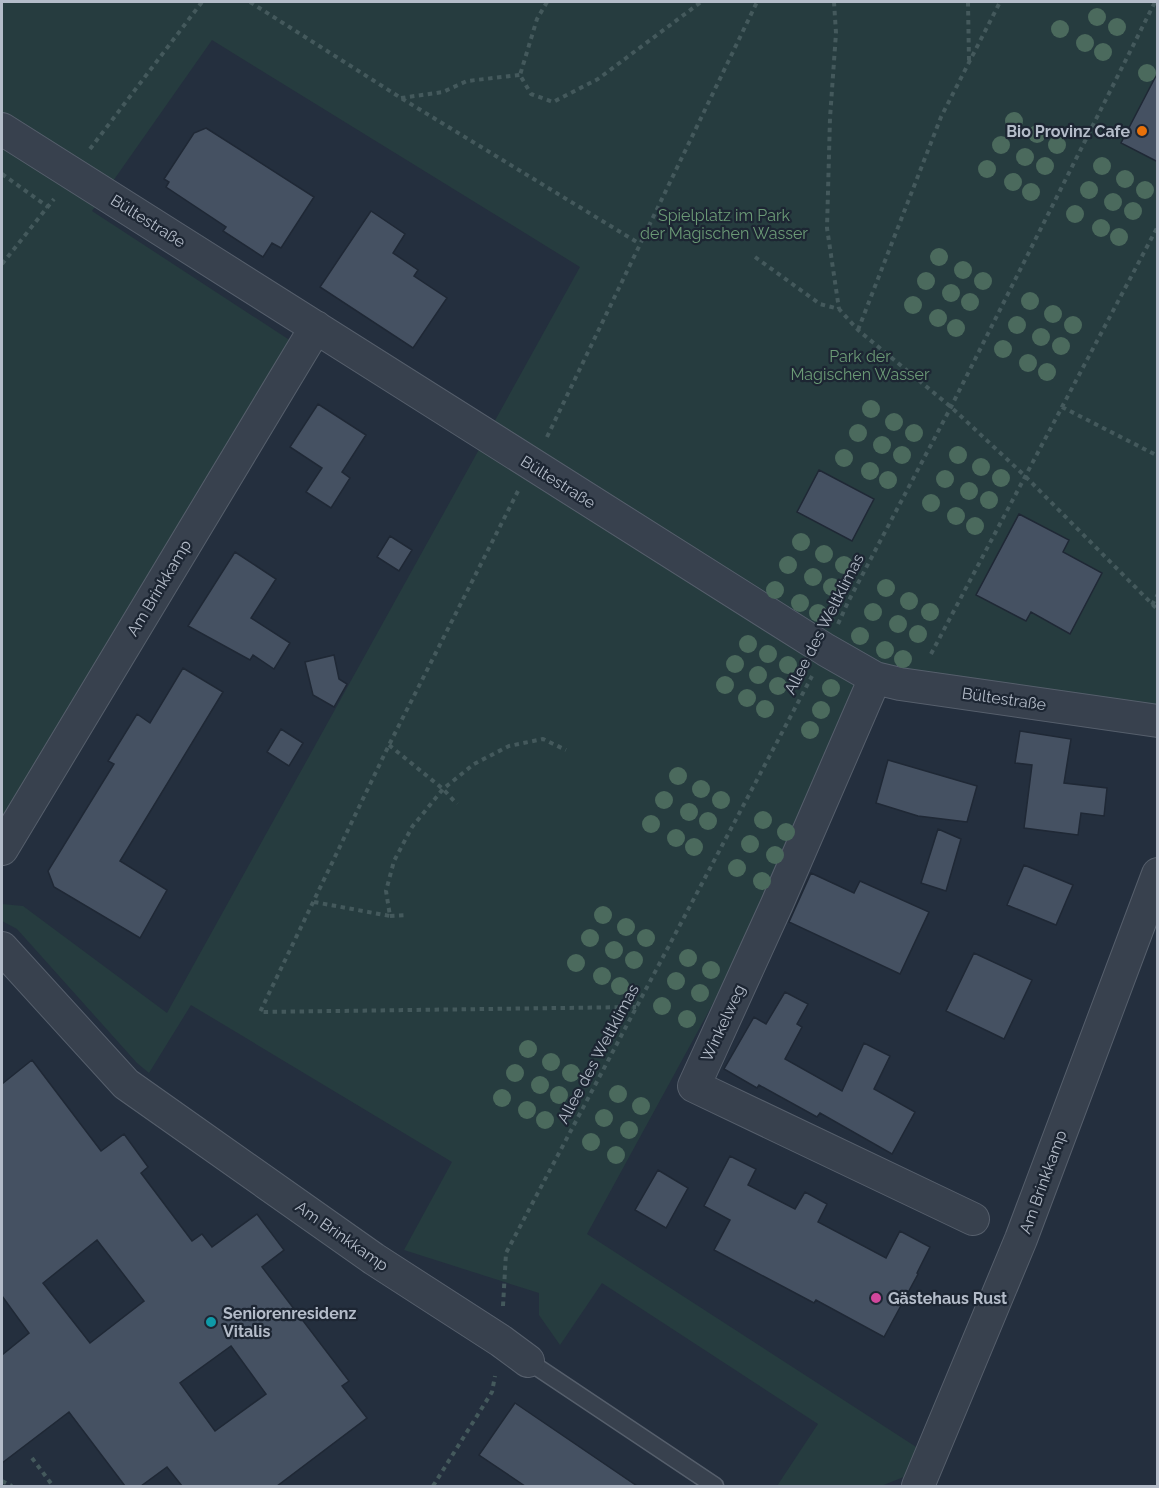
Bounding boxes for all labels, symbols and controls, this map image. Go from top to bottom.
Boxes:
place label: Bio Provinz Cafe [1006,122,1130,141]
marker: Bio Provinz Cafe [1135,124,1149,138]
street label: Bültestraße [107,190,189,252]
park label: Spielplatz im Park der Magischen Wasser [640,206,808,243]
park label: Park der Magischen Wasser [790,347,930,384]
street label: Bültestraße [517,451,599,513]
street label: Am Brinkkamp [123,536,195,640]
street label: Allee des Weltklimas [780,550,868,697]
street label: Bültestraße [961,684,1047,714]
street label: Allee des Weltklimas [553,981,643,1127]
street label: Winkelweg [697,981,749,1065]
street label: Am Brinkkamp [1015,1127,1071,1236]
street label: Am Brinkkamp [292,1197,392,1275]
place label: Gästehaus Rust [888,1289,1007,1308]
marker: Gästehaus Rust [869,1291,883,1305]
place label: Seniorenresidenz Vitalis [223,1304,356,1341]
marker: Seniorenresidenz Vitalis [204,1315,218,1329]

